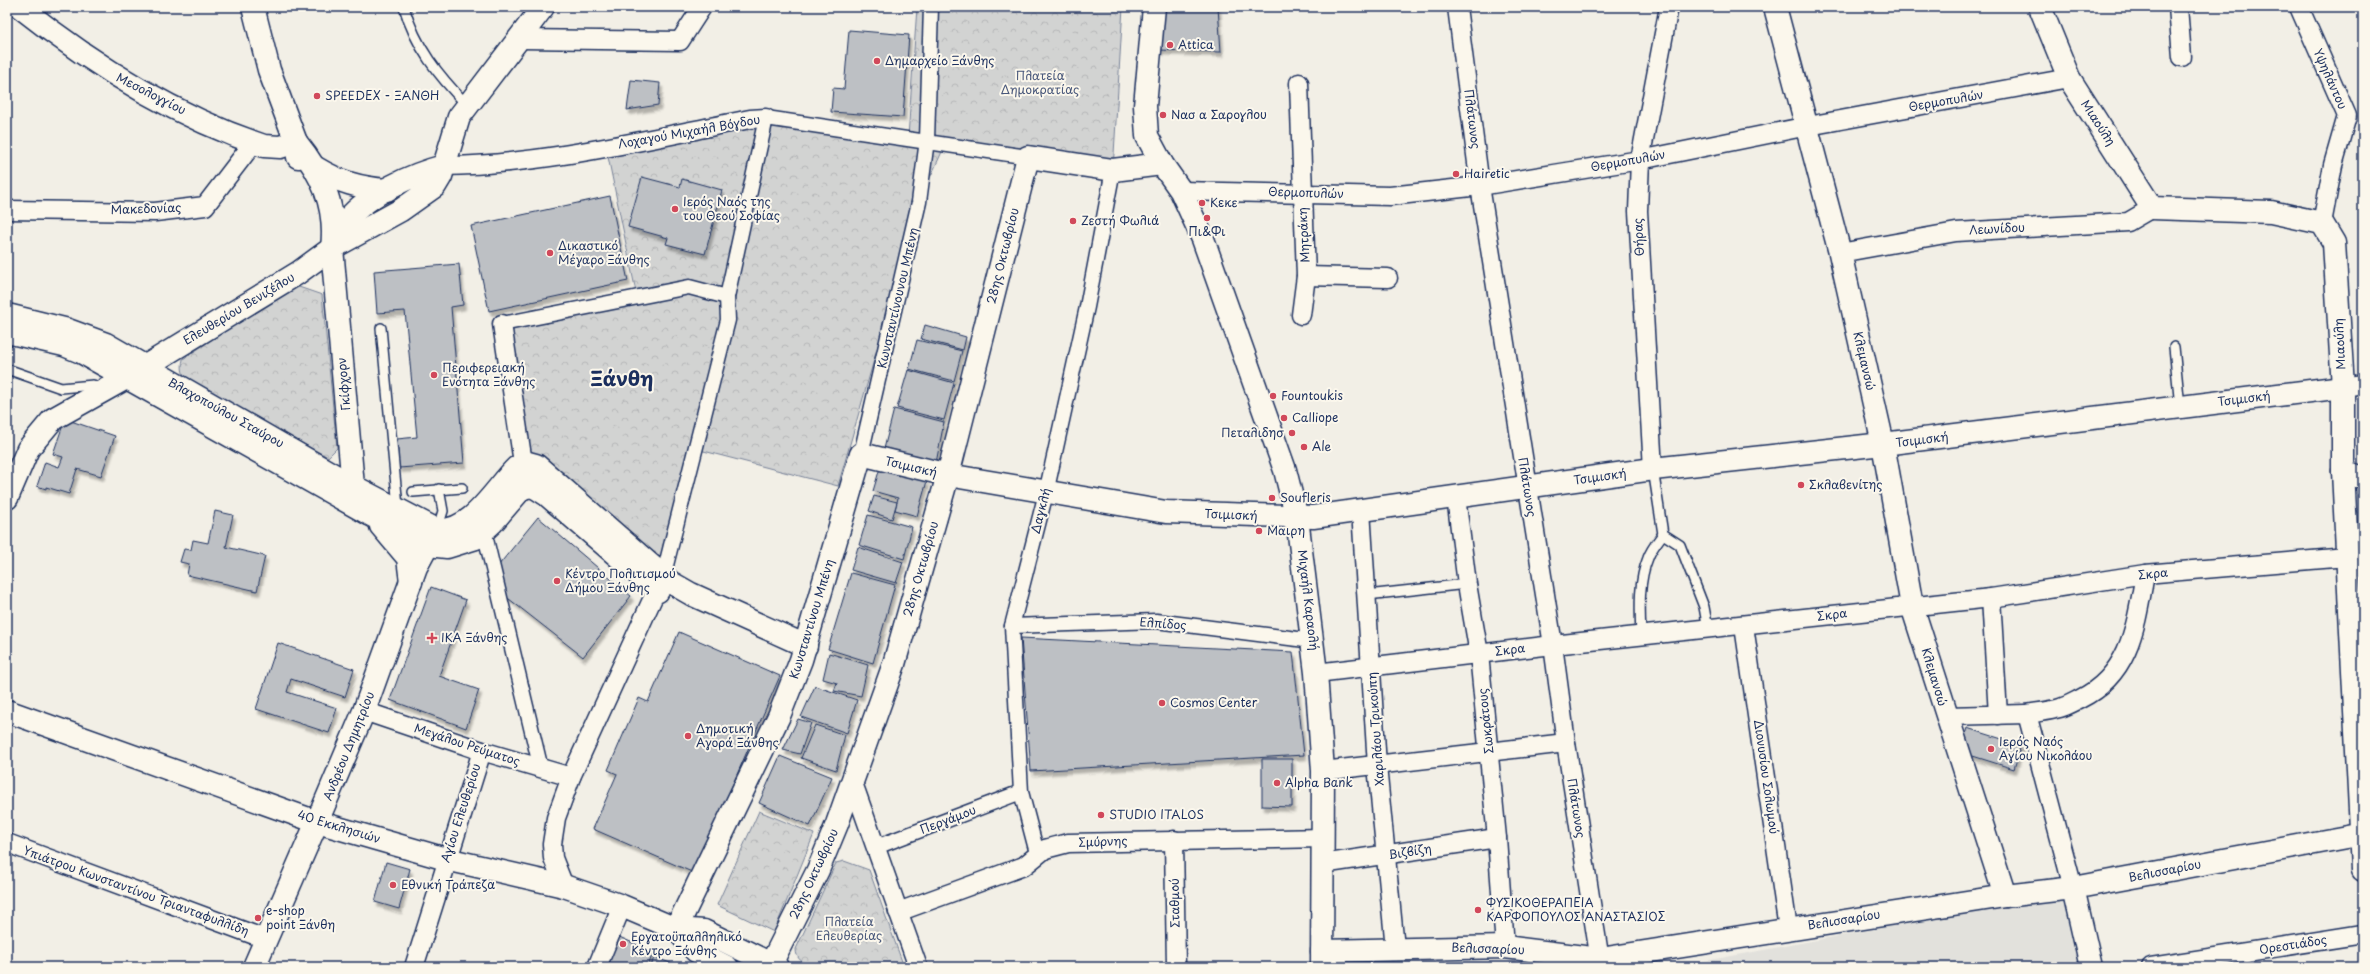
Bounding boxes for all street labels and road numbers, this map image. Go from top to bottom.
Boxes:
street label: Υψηλάντου [2310,45,2352,112]
street label: Μεσολογγίου [113,68,190,118]
street label: Θερμοπυλών [1907,85,1985,115]
street label: Πλάτωνος [1460,88,1486,150]
street label: Μιαούλη [2077,96,2120,149]
street label: Λοχαγού Μιχαήλ Βόγδου [616,110,762,152]
street label: Θερμοπυλών [1589,145,1667,175]
street label: Θερμοπυλών [1268,182,1344,202]
street label: Μακεδονίας [110,198,182,218]
street label: 28ης Οκτωβρίου [981,206,1023,306]
street label: Μητράκη [1293,207,1313,263]
street label: Θήρας [1628,217,1648,257]
street label: Λεωνίδου [1969,218,2026,238]
street label: Κωνσταντίνουνου Μπένη [872,226,922,370]
street label: Ελευθερίου Βενιζέλου [179,268,298,349]
street label: Μιαούλη [2329,318,2349,370]
street label: Κλεμανσώ [1849,329,1881,392]
street label: Γκίφχορν [332,357,354,412]
street label: Βλαχοπούλου Σταύρου [165,373,288,452]
street label: Τσιμισκή [2216,386,2271,410]
street label: Τσιμισκή [1894,427,1949,451]
street label: Τσιμισκή [883,451,939,481]
street label: Πλάτωνος [1514,456,1542,518]
street label: Τσιμισκή [1572,463,1627,489]
street label: Δαγκλή [1026,486,1054,536]
street label: Τσιμισκή [1204,504,1258,524]
street label: 28ης Οκτωβρίου [898,519,942,619]
street label: Μιχαήλ Καραολή [1294,548,1324,651]
street label: Κωνσταντίνου Μπένη [784,557,838,681]
street label: Σκρα [2137,562,2169,584]
street label: Σκρα [1816,603,1848,625]
street label: Ελπίδος [1139,612,1187,634]
street label: Σκρα [1494,638,1526,660]
street label: Κλεμανσώ [1918,645,1952,708]
street label: Χαριλάου Τρικούπη [1362,672,1388,787]
street label: Σωκράτους [1473,687,1497,755]
street label: Ανδρέου Δημητρίου [318,688,378,803]
street label: Μεγάλου Ρεύματος [412,718,523,770]
street label: Διονυσίου Σολωμού [1750,719,1784,835]
street label: Αγίου Ελευθερίου [436,761,485,864]
street label: Πλάτωνος [1563,777,1591,839]
street label: Περγάμου [917,800,979,838]
street label: 40 Εκκλησιών [296,805,383,847]
street label: 28ης Οκτωβρίου [784,825,842,922]
street label: Σμύρνης [1078,831,1128,851]
street label: Βιζβίζη [1387,839,1433,863]
street label: Υπιάτρου Κωνσταντίνου Τριανταφυλλίδη [21,841,252,939]
street label: Βελισσαρίου [2127,854,2203,886]
street label: Σταθμού [1165,878,1183,928]
street label: Βελισσαρίου [1806,904,1882,934]
street label: Ορεστιάδος [2258,930,2328,958]
street label: Βελισσαρίου [1451,938,1525,958]

